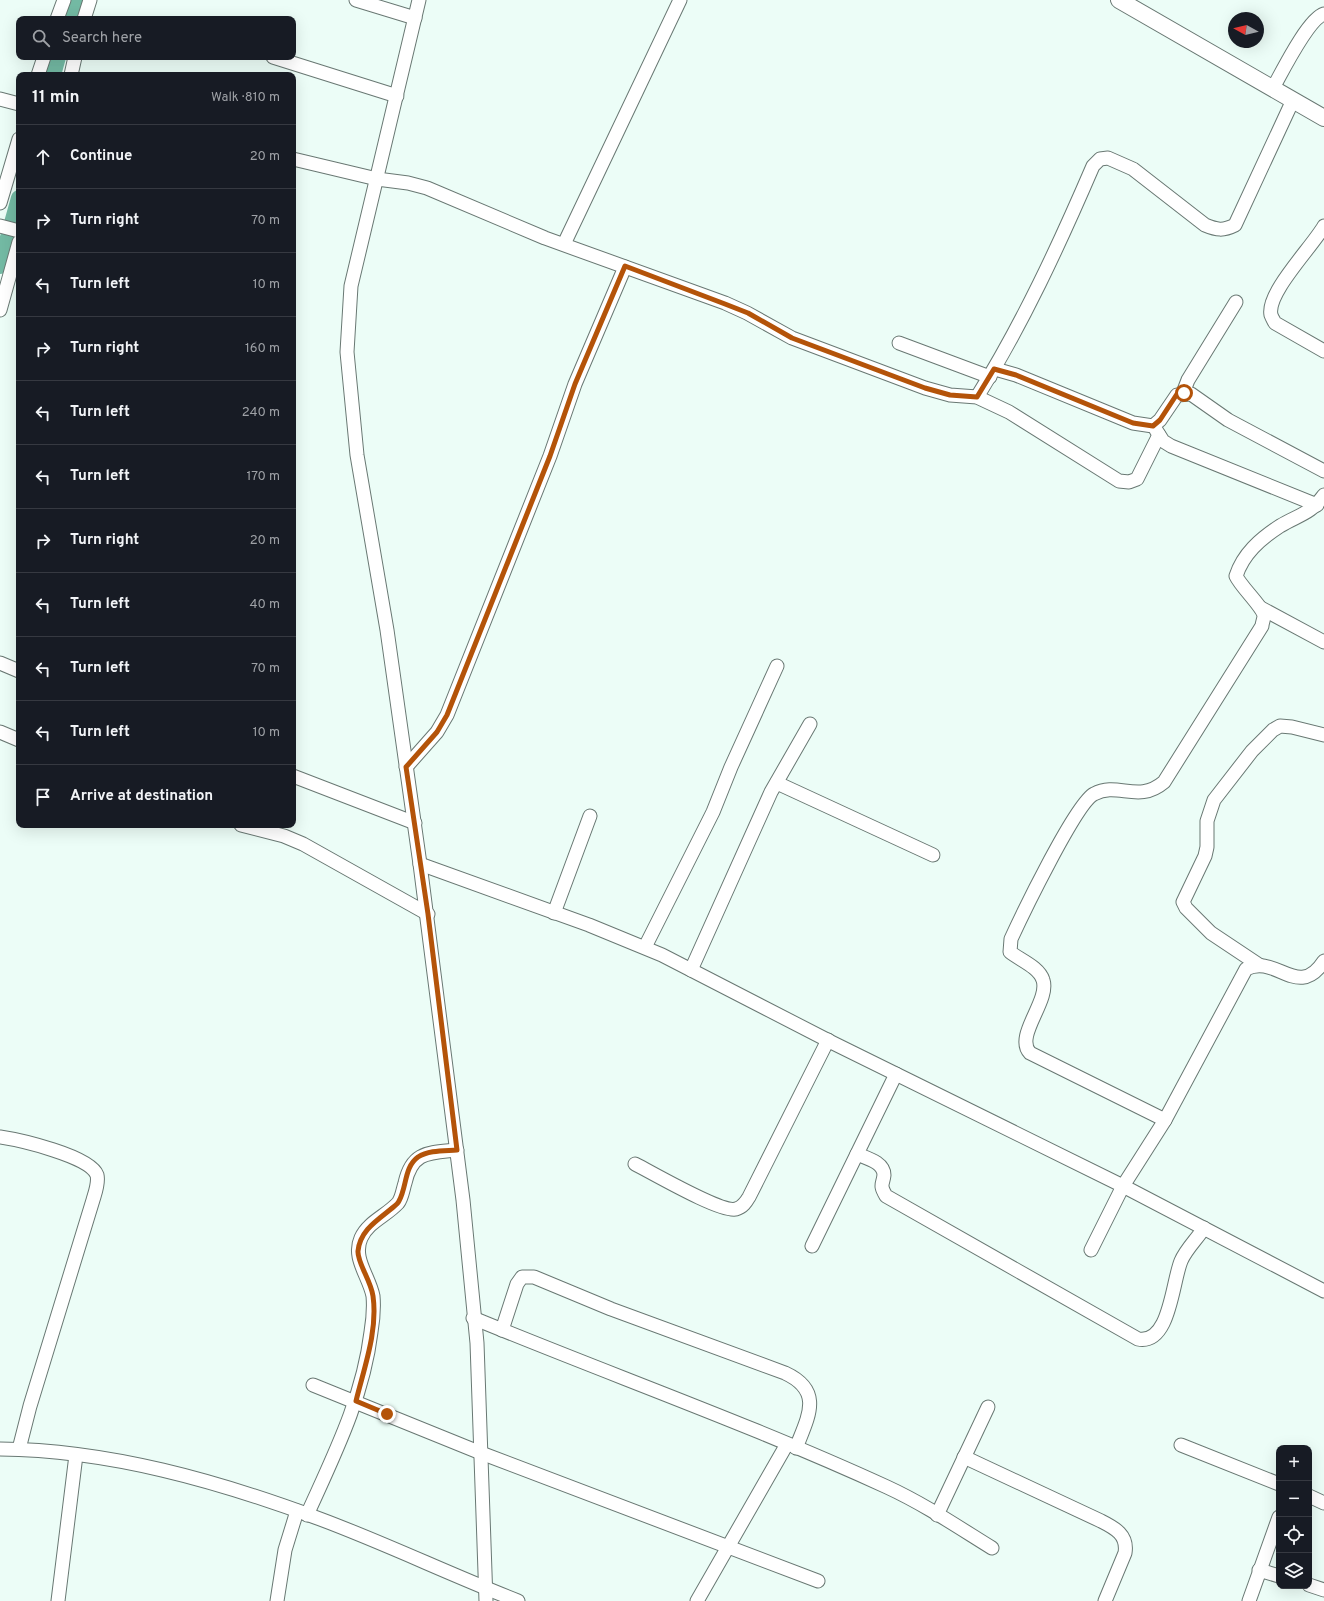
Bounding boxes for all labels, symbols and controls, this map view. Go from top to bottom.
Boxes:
north arrow [1228,12,1264,48]
search box [16,16,296,60]
icon: search [30,27,52,49]
text: Search here [62,29,142,48]
text: 11 min [32,87,80,109]
text: Walk · 810 m [211,90,280,106]
icon: ahead [32,146,54,168]
text: Continue [70,147,132,166]
text: 20 m [250,149,280,165]
icon: right [32,210,54,232]
text: Turn right [70,211,139,230]
text: 70 m [251,213,280,229]
icon: left [32,274,54,296]
text: Turn left [70,275,130,294]
text: 10 m [253,277,280,293]
icon: right [32,338,54,360]
text: Turn right [70,339,139,358]
text: 160 m [245,341,280,357]
route start [1175,384,1193,402]
icon: left [32,402,54,424]
text: Turn left [70,403,130,422]
text: 240 m [242,405,280,421]
icon: left [32,466,54,488]
text: Turn left [70,467,130,486]
text: 170 m [246,469,280,485]
icon: right [32,530,54,552]
text: Turn right [70,531,139,550]
text: 20 m [250,533,280,549]
icon: left [32,594,54,616]
text: Turn left [70,595,130,614]
text: 40 m [250,597,280,613]
icon: left [32,658,54,680]
text: Turn left [70,659,130,678]
text: 70 m [251,661,280,677]
icon: left [32,722,54,744]
text: Turn left [70,723,130,742]
text: 10 m [253,725,280,741]
icon: arrive [32,786,54,808]
text: Arrive at destination [70,787,213,806]
route end [378,1405,396,1423]
map controls [1276,1445,1312,1589]
button: + [1276,1445,1312,1481]
button: − [1276,1481,1312,1517]
button: locate [1276,1517,1312,1553]
button: layers [1276,1553,1312,1589]

